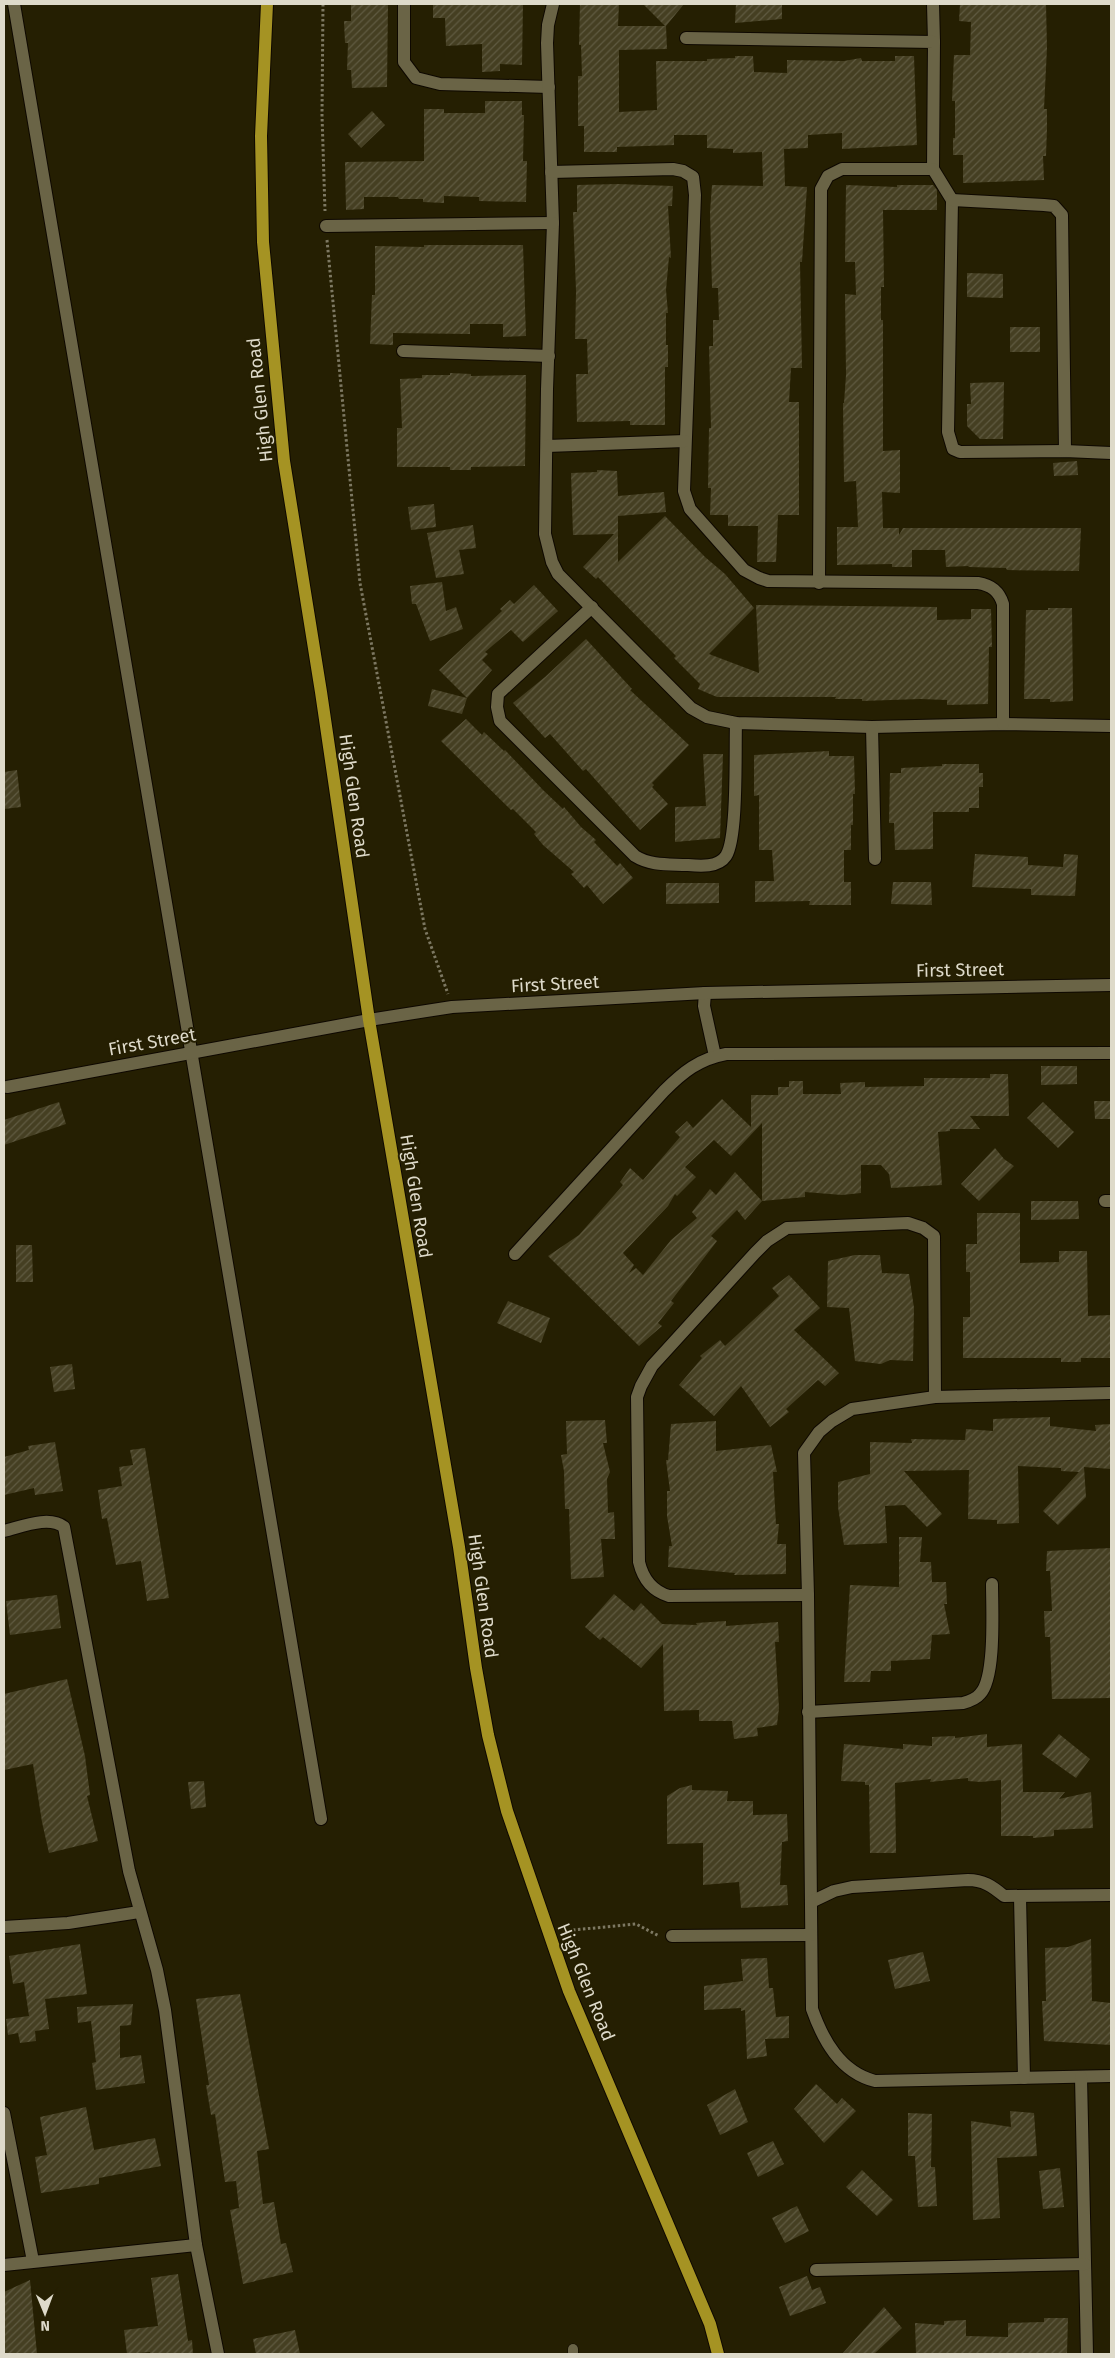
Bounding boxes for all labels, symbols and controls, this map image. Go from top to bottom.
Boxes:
street label: High Glen Road [243,337,277,463]
street label: High Glen Road [334,732,374,860]
street label: First Street [916,958,1005,982]
street label: First Street [510,971,600,997]
street label: First Street [107,1023,198,1061]
street label: High Glen Road [395,1132,437,1260]
street label: High Glen Road [463,1532,503,1660]
street label: High Glen Road [552,1920,620,2044]
north arrow [20,2288,70,2338]
text: N [40,2317,50,2334]

